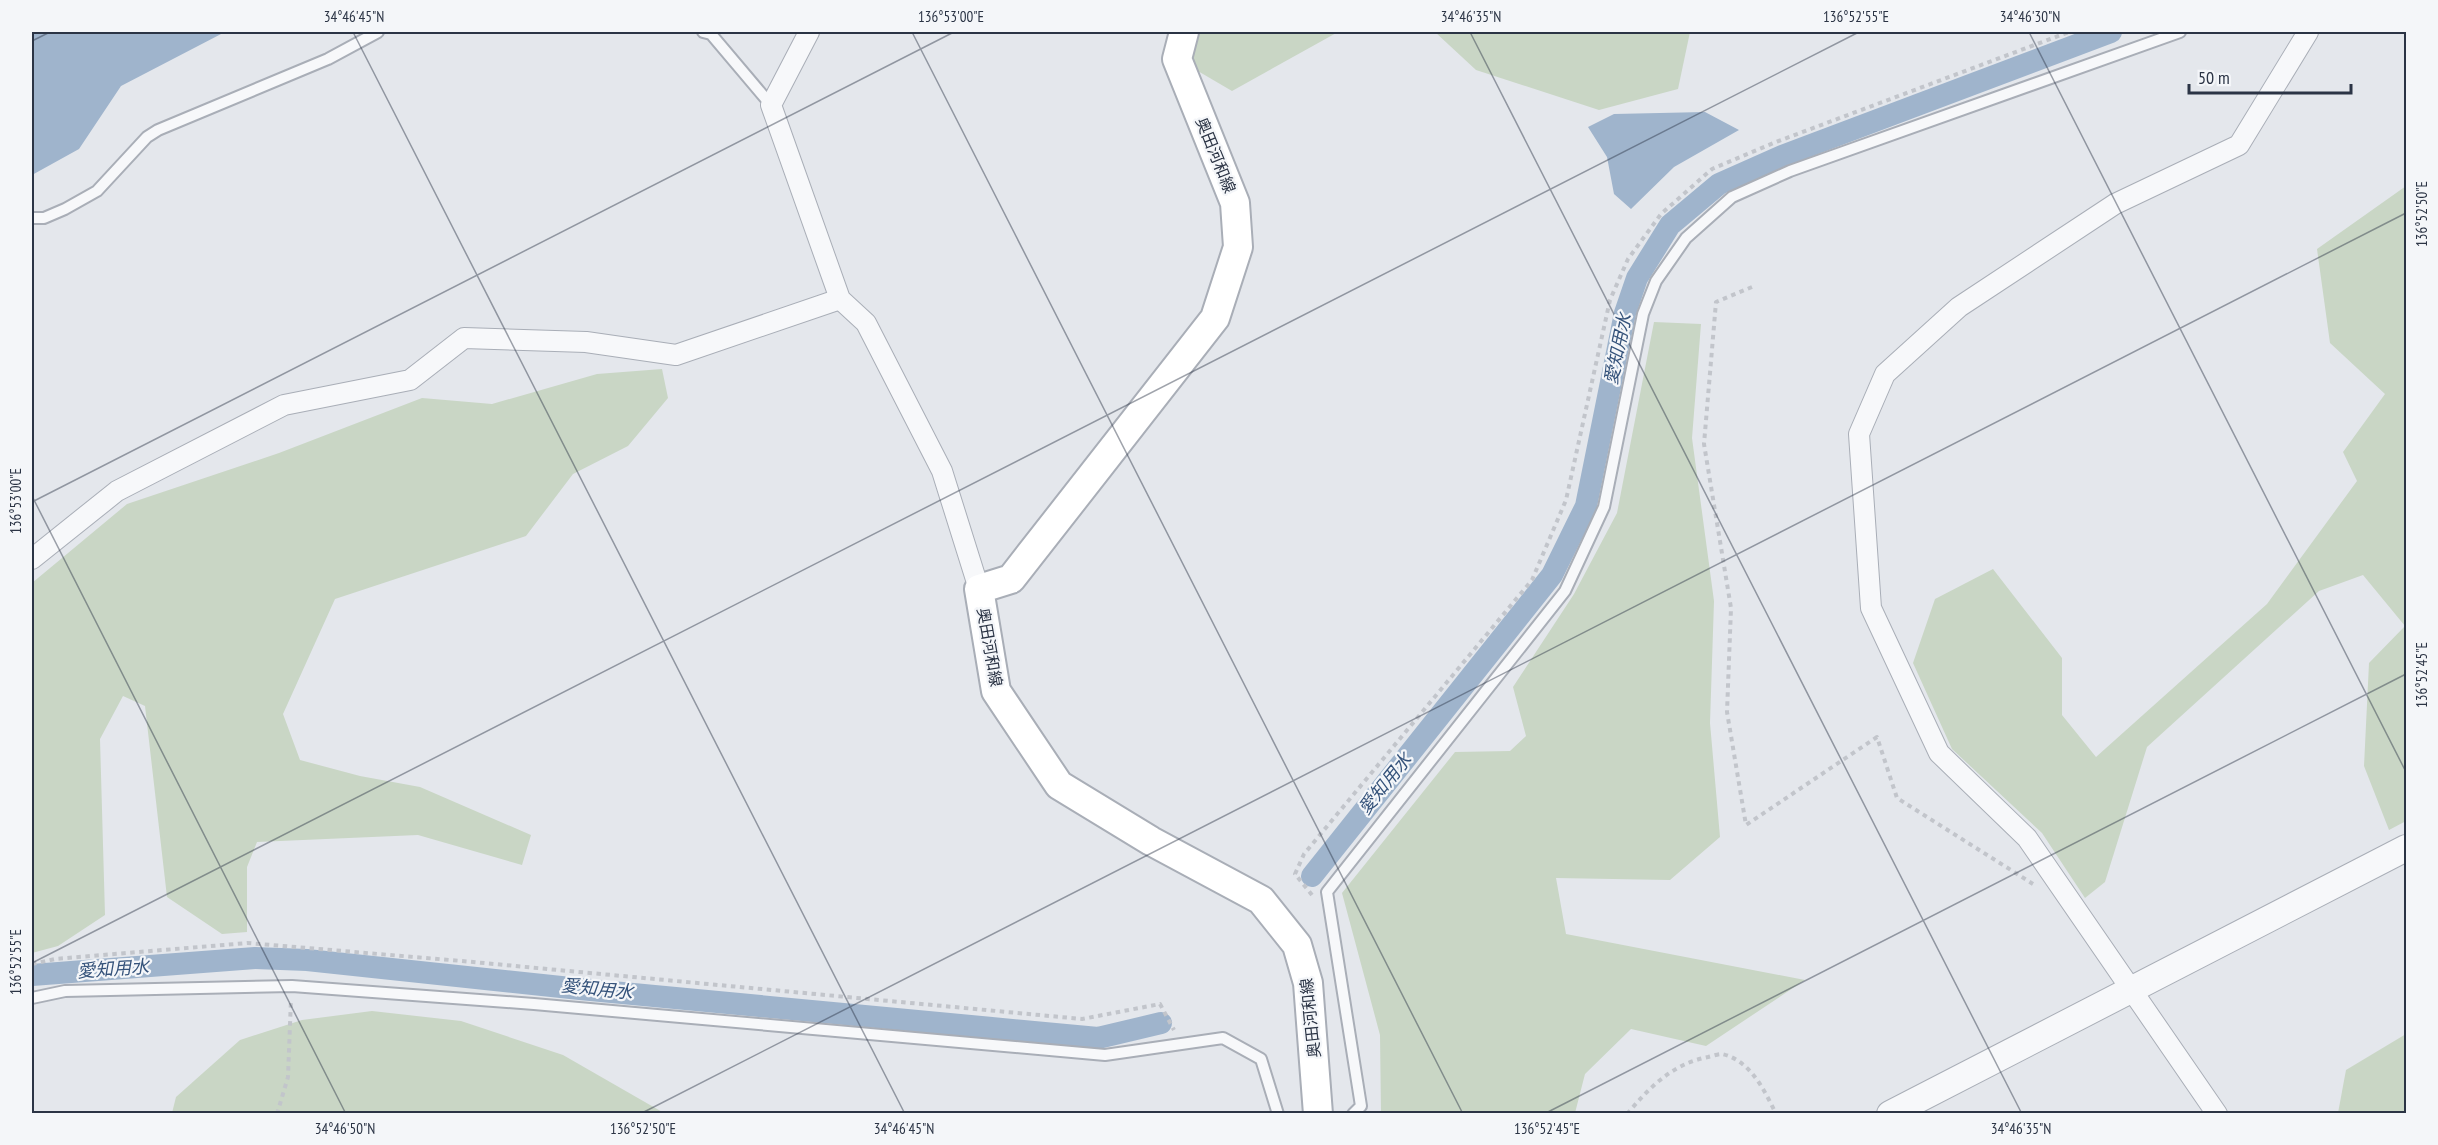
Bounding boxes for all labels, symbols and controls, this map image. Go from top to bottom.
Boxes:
text: 34°46'45"N [324,7,384,26]
text: 136°53'00"E [918,7,984,26]
text: 34°46'35"N [1441,7,1501,26]
text: 136°52'55"E [1823,7,1889,26]
text: 34°46'30"N [2000,7,2060,26]
scale bar [2189,57,2351,95]
text: 50 m [2198,66,2230,89]
street label: 奥田河和線 [1192,114,1240,196]
text: 136°52'50"E [2412,181,2431,247]
water label: 愛知用水 [1599,309,1637,387]
text: 136°53'00"E [6,468,25,534]
street label: 奥田河和線 [973,606,1007,688]
text: 136°52'45"E [2412,642,2431,708]
water label: 愛知用水 [1353,747,1417,819]
text: 136°52'55"E [6,929,25,995]
water label: 愛知用水 [76,954,152,982]
water label: 愛知用水 [560,973,636,1004]
street label: 奥田河和線 [1296,977,1324,1059]
text: 34°46'50"N [315,1119,375,1138]
text: 136°52'50"E [610,1119,676,1138]
text: 34°46'45"N [874,1119,934,1138]
text: 136°52'45"E [1514,1119,1580,1138]
text: 34°46'35"N [1991,1119,2051,1138]

